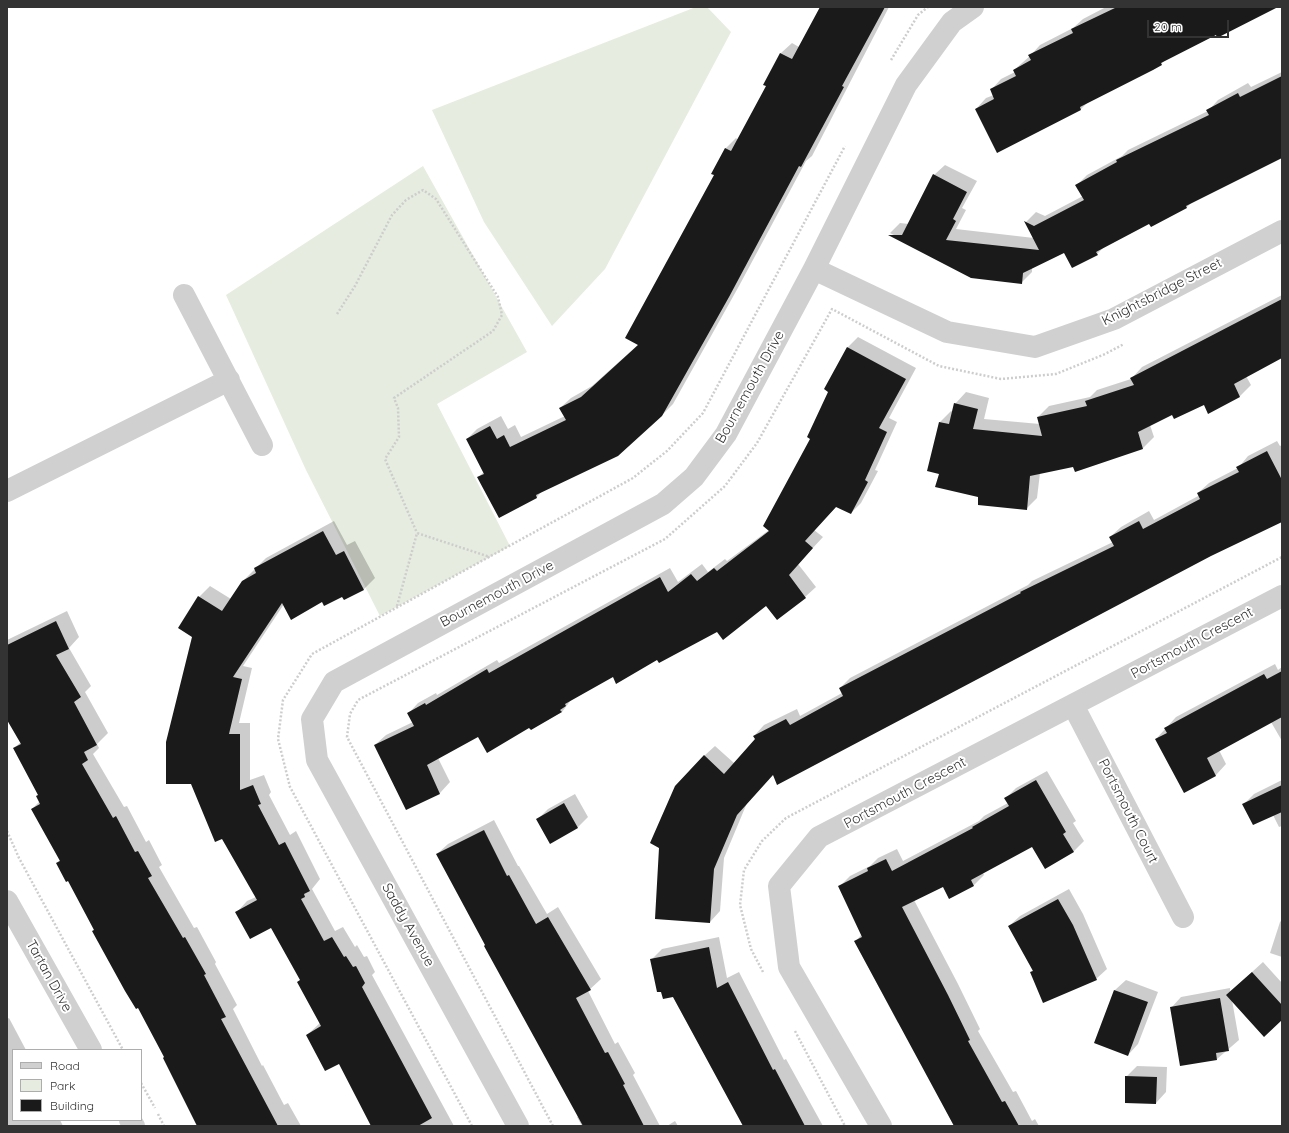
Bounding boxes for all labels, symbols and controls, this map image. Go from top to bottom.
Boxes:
scale bar [1149,12,1231,38]
text: 20 m [1154,19,1182,34]
street label: Knightsbridge Street [1099,254,1225,330]
street label: Bournemouth Drive [712,328,788,446]
street label: Bournemouth Drive [437,557,557,631]
street label: Portsmouth Crescent [1128,604,1256,682]
street label: Portsmouth Crescent [841,754,969,832]
street label: Portsmouth Court [1094,756,1162,866]
street label: Saddy Avenue [378,880,438,970]
street label: Tartan Drive [22,937,76,1015]
legend [12,1049,142,1121]
text: Road [50,1058,80,1073]
text: Park [50,1078,75,1093]
text: Building [50,1098,94,1113]

